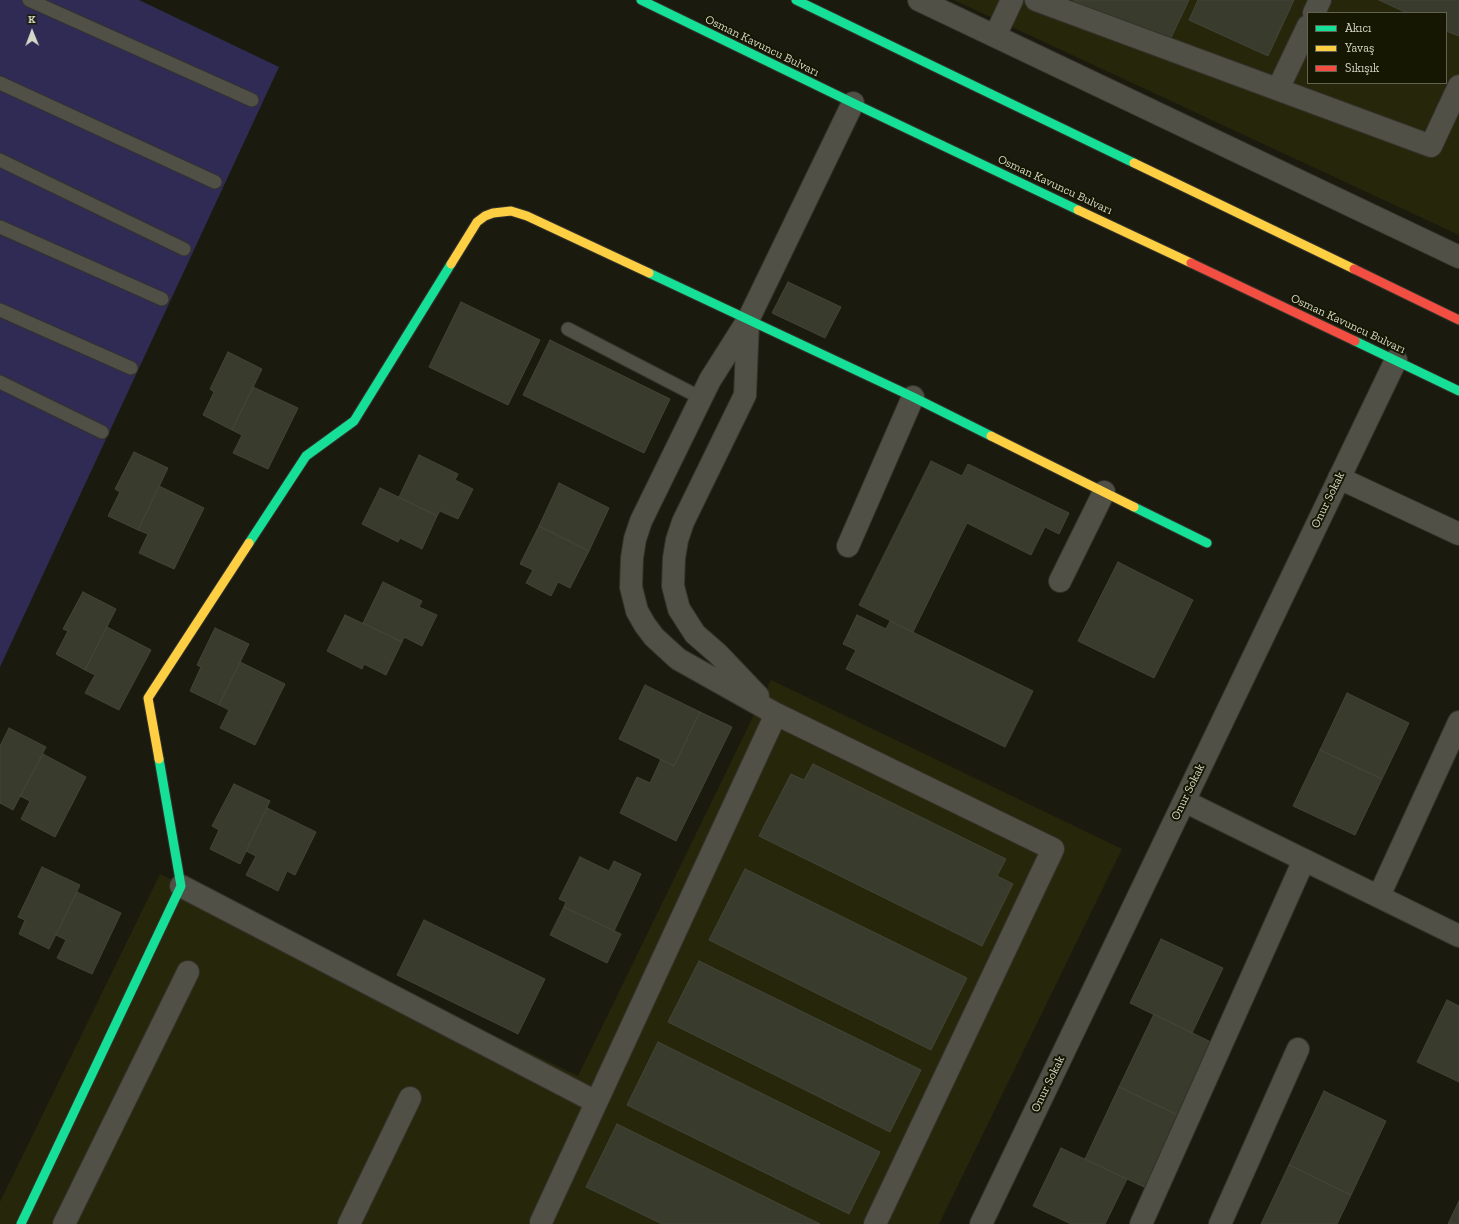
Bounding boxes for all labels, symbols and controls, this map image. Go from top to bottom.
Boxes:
north arrow [12,12,52,52]
street label: Osman Kavuncu Bulvarı [703,12,821,80]
legend [1307,12,1447,84]
text: K [28,13,36,26]
text: Akıcı [1345,21,1371,35]
text: Yavaş [1345,41,1374,55]
text: Sıkışık [1345,61,1379,75]
street label: Osman Kavuncu Bulvarı [995,152,1115,218]
street label: Osman Kavuncu Bulvarı [1288,291,1408,357]
street label: Onur Sokak [1308,469,1348,531]
street label: Onur Sokak [1168,761,1208,823]
street label: Onur Sokak [1028,1053,1068,1115]

